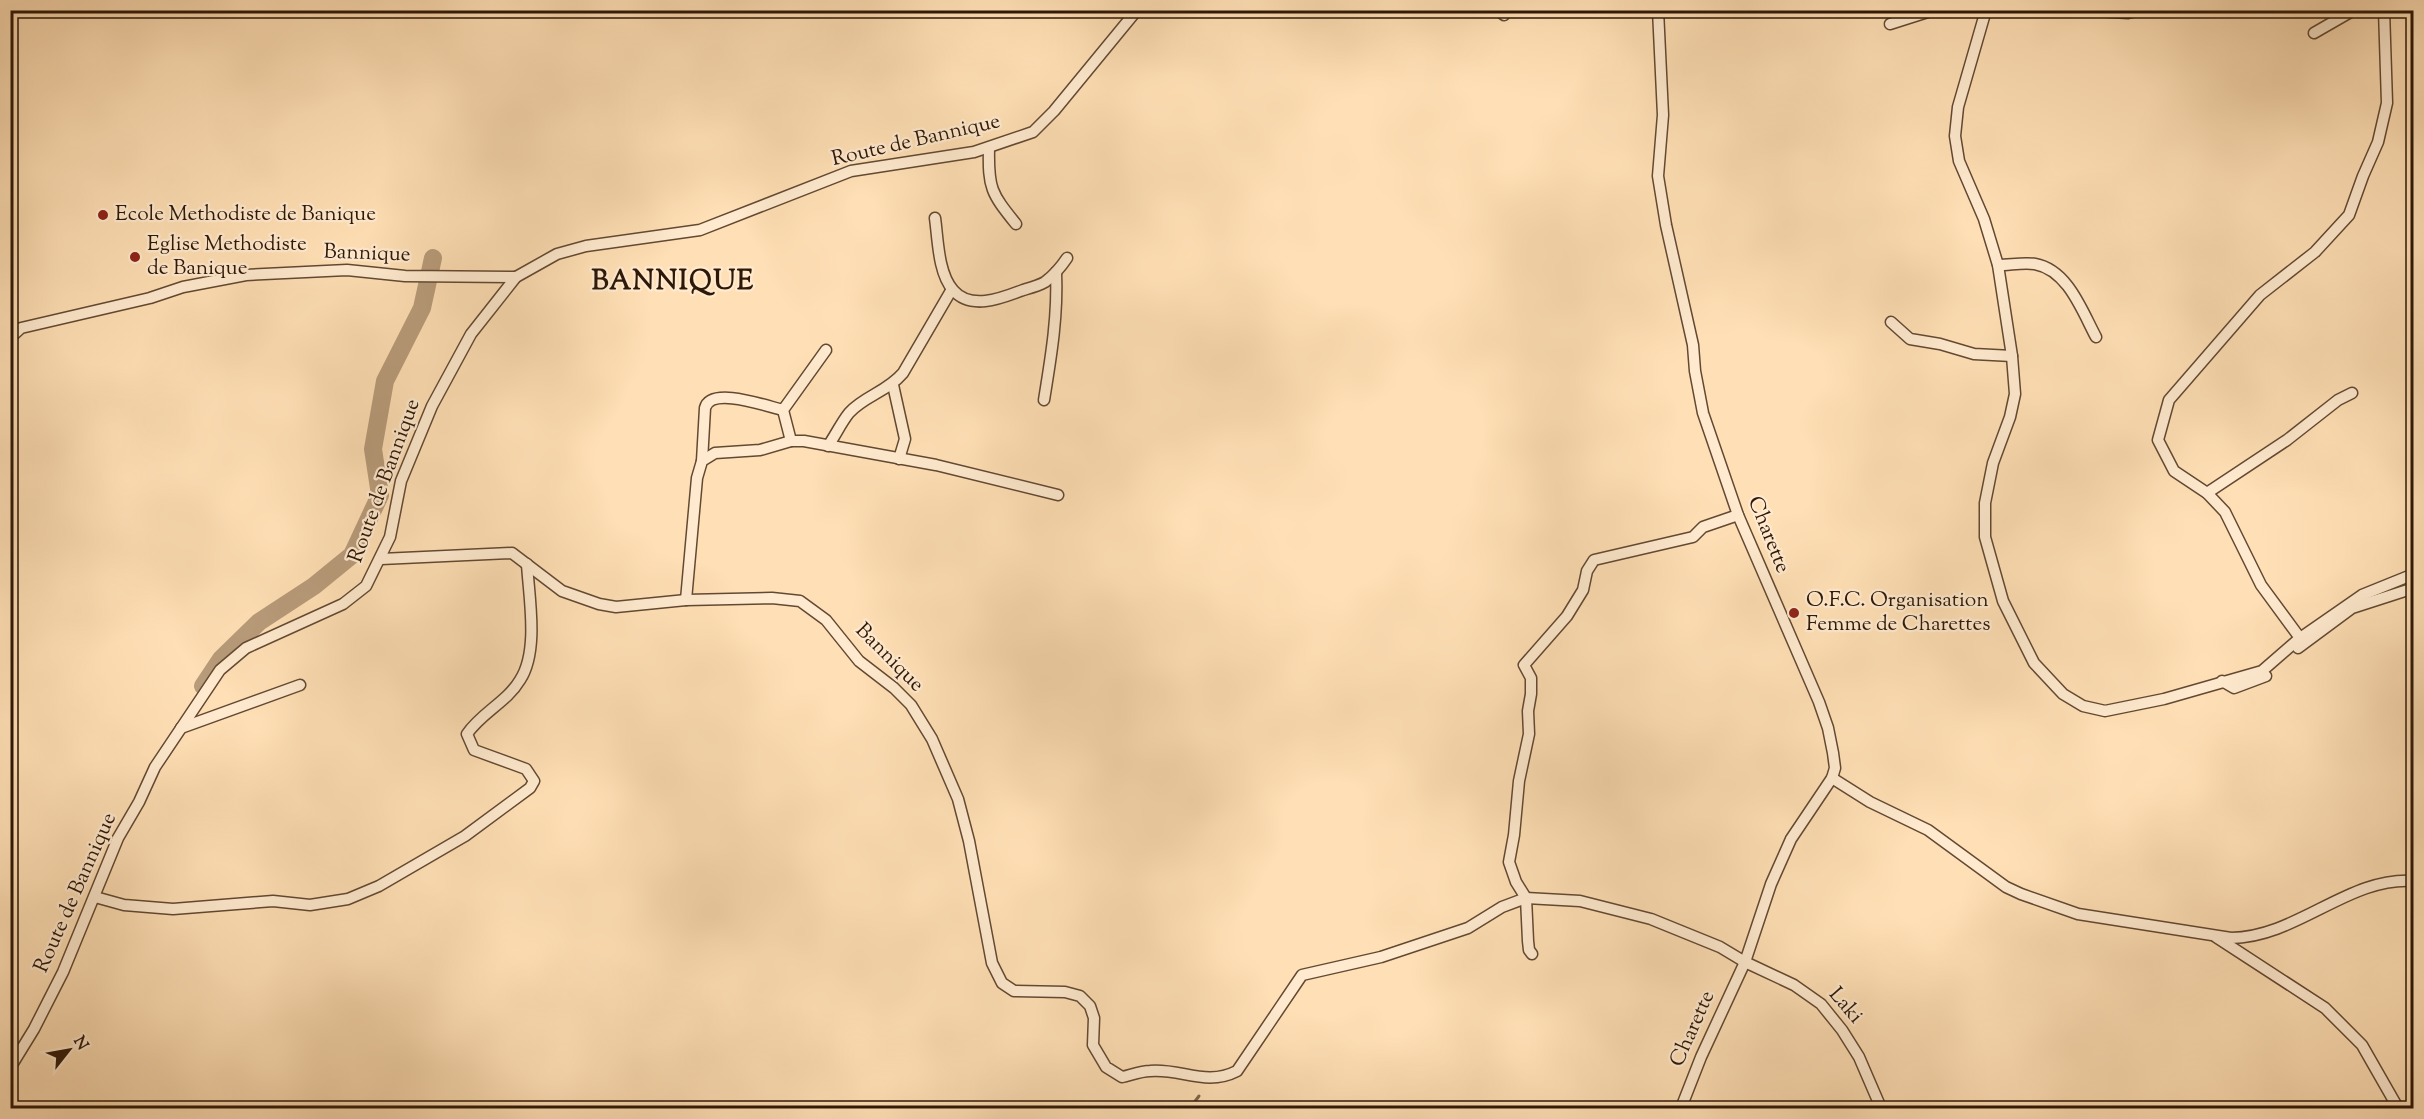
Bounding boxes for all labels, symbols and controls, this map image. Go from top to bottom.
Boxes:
street label: Route de Bannique [829,107,1003,175]
place label: Ecole Methodiste de Banique [115,200,376,230]
marker: Ecole Methodiste de Banique [96,208,110,222]
place label: Eglise Methodiste de Banique [147,230,307,284]
street label: Bannique [323,237,411,271]
marker: Eglise Methodiste de Banique [128,250,142,264]
district label: BANNIQUE [591,263,755,302]
street label: Route de Bannique [341,395,429,567]
street label: Charette [1739,492,1797,578]
place label: O.F.C. Organisation Femme de Charettes [1806,586,1990,640]
marker: O.F.C. Organisation Femme de Charettes [1787,606,1801,620]
street label: Bannique [848,617,930,699]
street label: Route de Bannique [27,808,125,978]
street label: Laki [1821,981,1869,1031]
street label: Charette [1663,986,1723,1072]
north arrow [39,1020,99,1080]
text: N [67,1032,93,1055]

